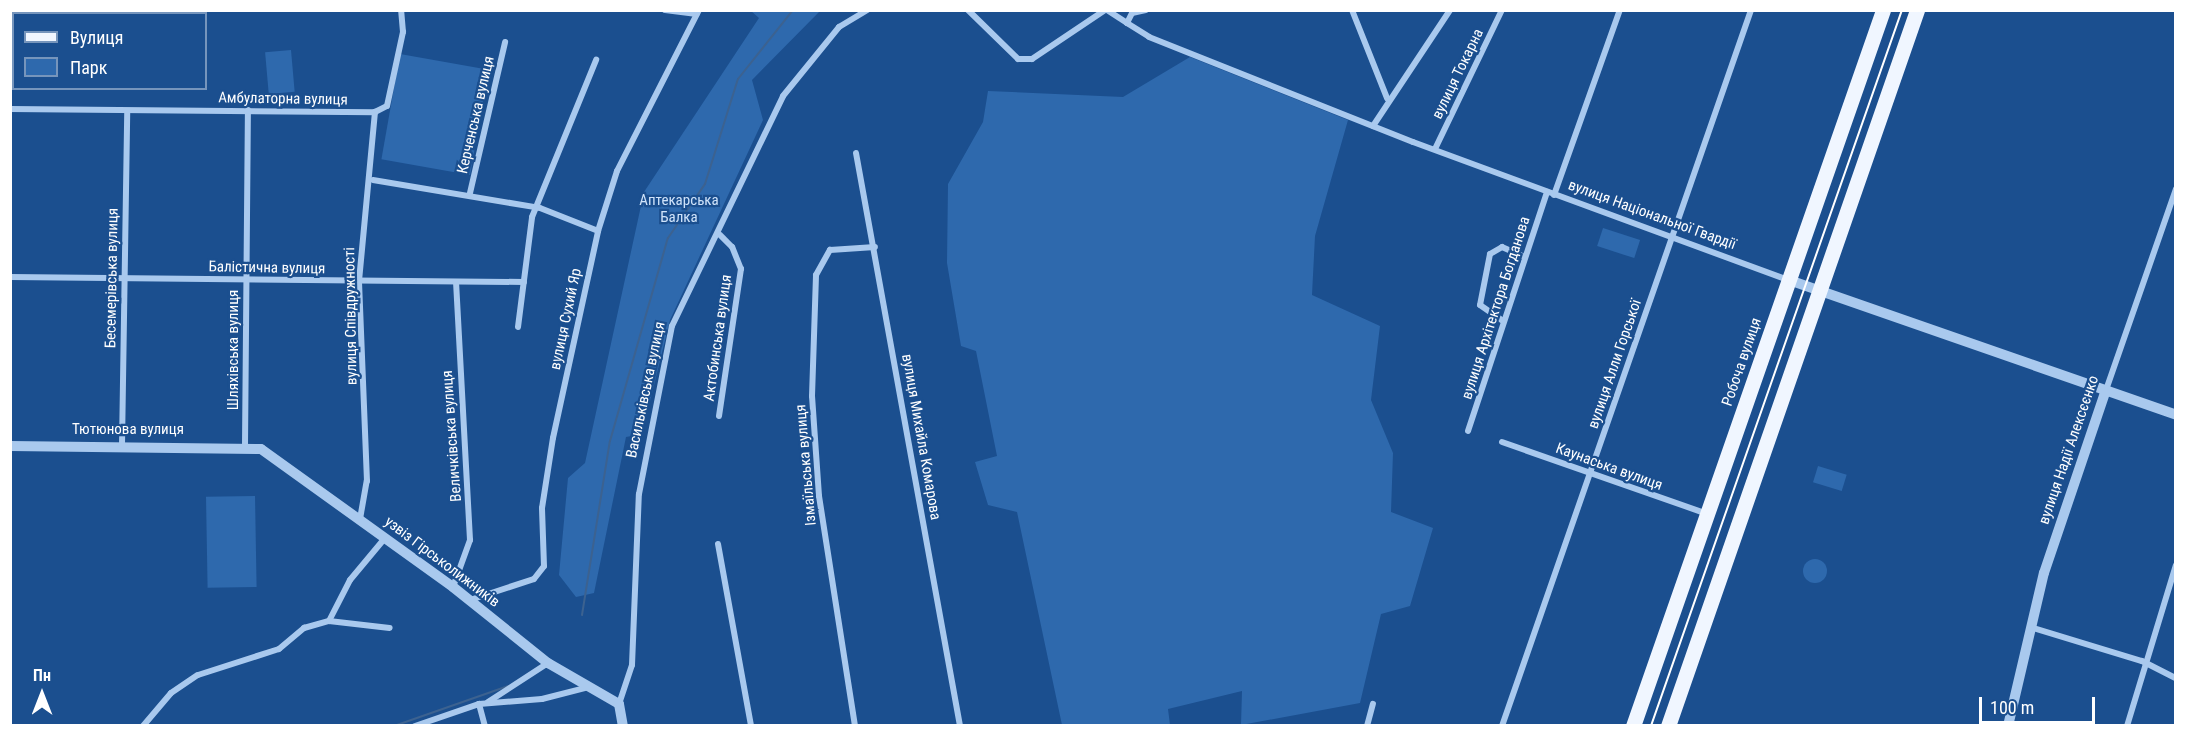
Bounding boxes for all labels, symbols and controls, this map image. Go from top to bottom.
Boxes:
legend [12,12,207,90]
street label: вулиця Токарна [1428,26,1488,122]
text: Вулиця [70,27,124,48]
street label: Керченська вулиця [454,54,498,176]
text: Парк [70,57,107,78]
street label: Амбулаторна вулиця [218,89,348,109]
street label: вулиця Національної Гвардії [1566,176,1738,254]
park label: Аптекарська Балка [639,191,719,226]
street label: Бесемерівська вулиця [102,208,122,348]
street label: вулиця Архітектора Богданова [1458,214,1534,402]
street label: вулиця Співдружності [341,247,361,385]
street label: Балістична вулиця [208,258,326,278]
street label: вулиця Сухий Яр [546,267,586,371]
street label: Актобинська вулиця [700,274,736,402]
street label: Шляхівська вулиця [225,290,243,410]
street label: вулиця Алли Горської [1584,297,1646,431]
street label: Робоча вулиця [1718,315,1766,409]
street label: Васильківська вулиця [623,320,669,460]
street label: вулиця Михайла Комарова [898,353,944,521]
street label: Величківська вулиця [438,370,466,502]
street label: вулиця Надії Алексєєнко [2035,373,2103,527]
street label: Ізмаїльська вулиця [792,404,820,526]
street label: Тютюнова вулиця [72,421,184,439]
street label: Каунаська вулиця [1553,439,1665,495]
street label: узвіз Гірськолижників [381,513,503,611]
north arrow [12,664,72,724]
text: Пн [33,666,51,685]
scale bar [1982,685,2098,723]
text: 100 m [1990,697,2034,718]

